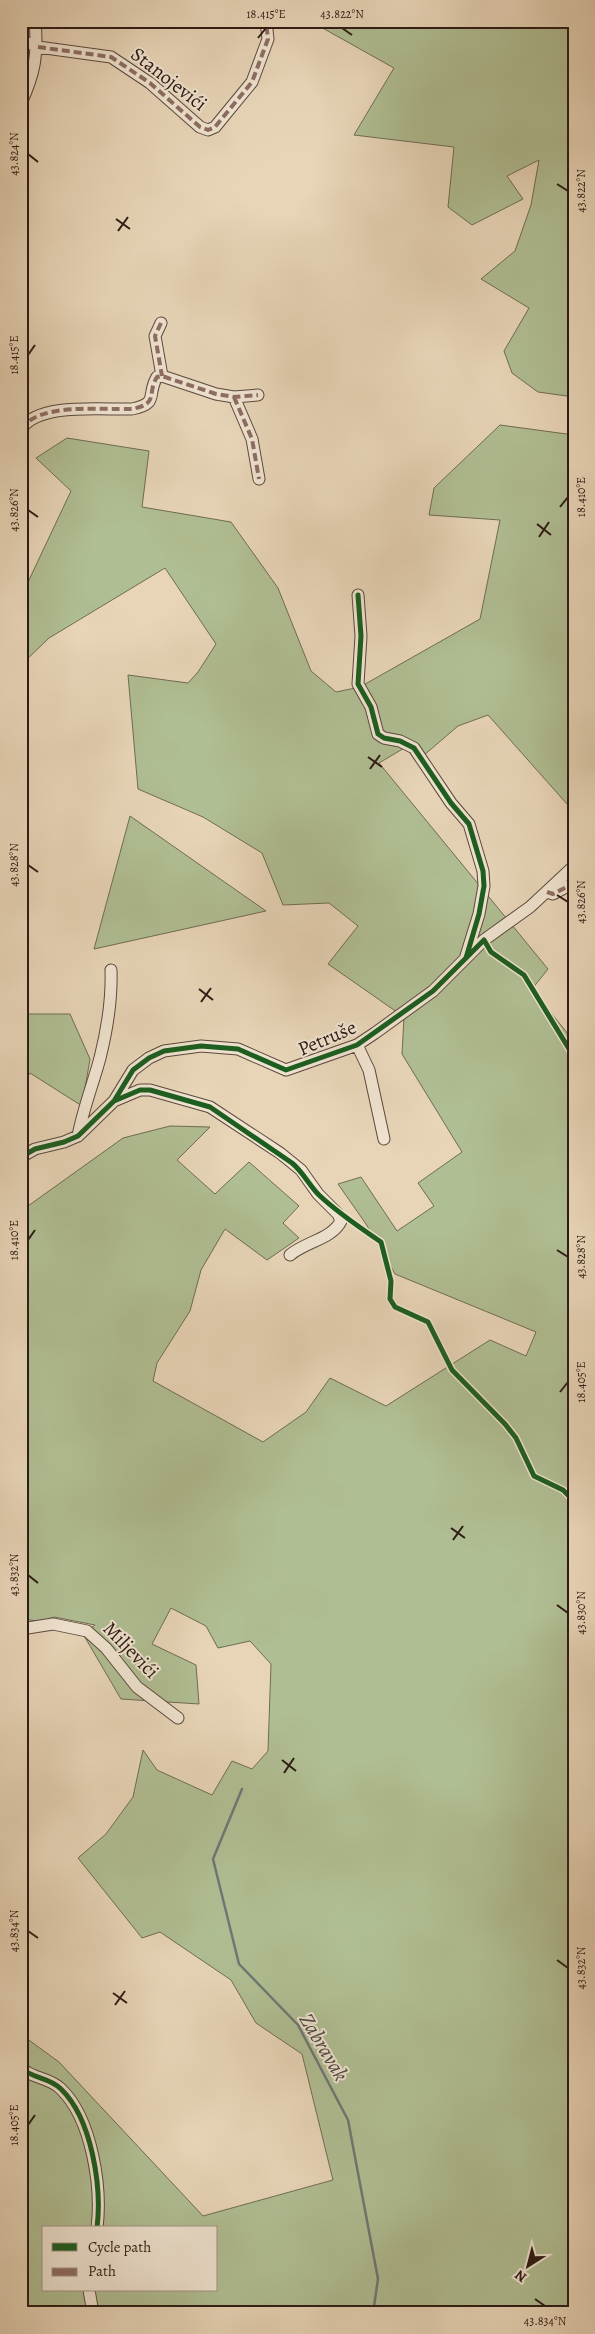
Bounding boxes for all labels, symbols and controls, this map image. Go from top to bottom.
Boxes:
text: 18.415°E [246,6,286,22]
text: 43.822°N [320,6,364,22]
street label: Stanojevići [125,41,213,117]
text: 43.824°N [6,132,22,176]
text: 43.822°N [573,169,589,213]
text: 18.415°E [6,335,22,375]
text: 18.410°E [573,477,589,517]
text: 43.826°N [6,488,22,532]
text: 43.828°N [6,843,22,887]
text: 43.826°N [573,880,589,924]
street label: Petruše [294,1014,360,1062]
text: 18.410°E [6,1220,22,1260]
text: 43.828°N [573,1235,589,1279]
text: 18.405°E [573,1361,589,1403]
text: 43.832°N [6,1553,22,1596]
text: 43.830°N [573,1591,589,1635]
street label: Miljevići [97,1615,165,1685]
text: 43.834°N [6,1909,22,1952]
text: 43.832°N [573,1946,589,1989]
water label: Zabravak [293,2008,355,2086]
text: 18.405°E [6,2104,22,2146]
legend [42,2226,218,2292]
text: Cycle path [88,2237,151,2257]
north arrow [502,2242,552,2292]
text: Path [88,2261,116,2281]
text: N [511,2265,530,2287]
text: 43.834°N [524,2313,567,2329]

